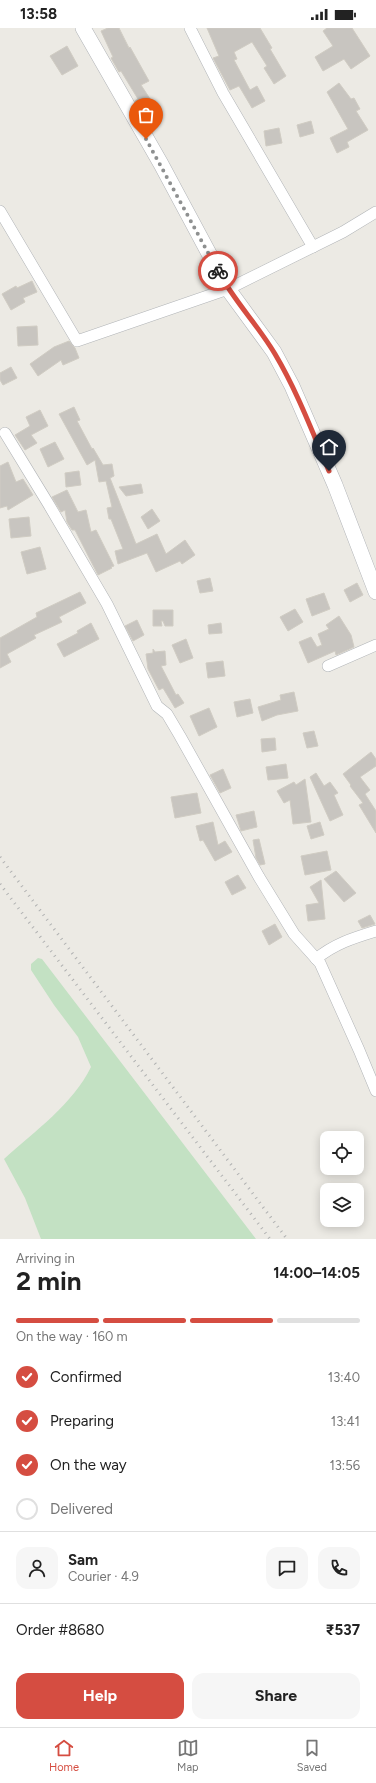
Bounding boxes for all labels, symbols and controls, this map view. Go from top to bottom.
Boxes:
text: 13:58 [20,5,57,23]
pin [129,98,163,139]
icon: bag [135,104,157,126]
courier [198,251,238,291]
icon: bike [207,260,229,282]
pin [312,430,346,471]
icon: home [318,436,340,458]
map controls [320,1131,364,1227]
button: locate [320,1131,364,1175]
button: layers [320,1183,364,1227]
text: Arriving in [16,1251,75,1266]
text: 14:00–14:05 [273,1264,360,1282]
text: 2 min [16,1265,82,1297]
text: On the way · 160 m [16,1329,128,1344]
icon: check [16,1366,38,1388]
text: Confirmed [50,1368,122,1386]
text: 13:40 [328,1370,360,1385]
icon: check [16,1410,38,1432]
text: Preparing [50,1412,114,1430]
text: 13:41 [331,1414,360,1429]
icon: check [16,1454,38,1476]
text: On the way [50,1456,127,1474]
text: 13:56 [329,1458,360,1473]
text: Delivered [50,1500,113,1518]
button: person [16,1547,58,1589]
button: chat [266,1547,308,1589]
button: phone [318,1547,360,1589]
text: Sam [68,1551,98,1569]
text: Courier · 4.9 [68,1569,139,1584]
text: Order #8680 [16,1621,104,1639]
text: ₹537 [326,1621,360,1639]
button: Help [16,1673,184,1719]
button: Share [192,1673,360,1719]
tab: Home [49,1737,79,1774]
tab: Map [177,1737,199,1774]
tab: Saved [297,1737,327,1774]

